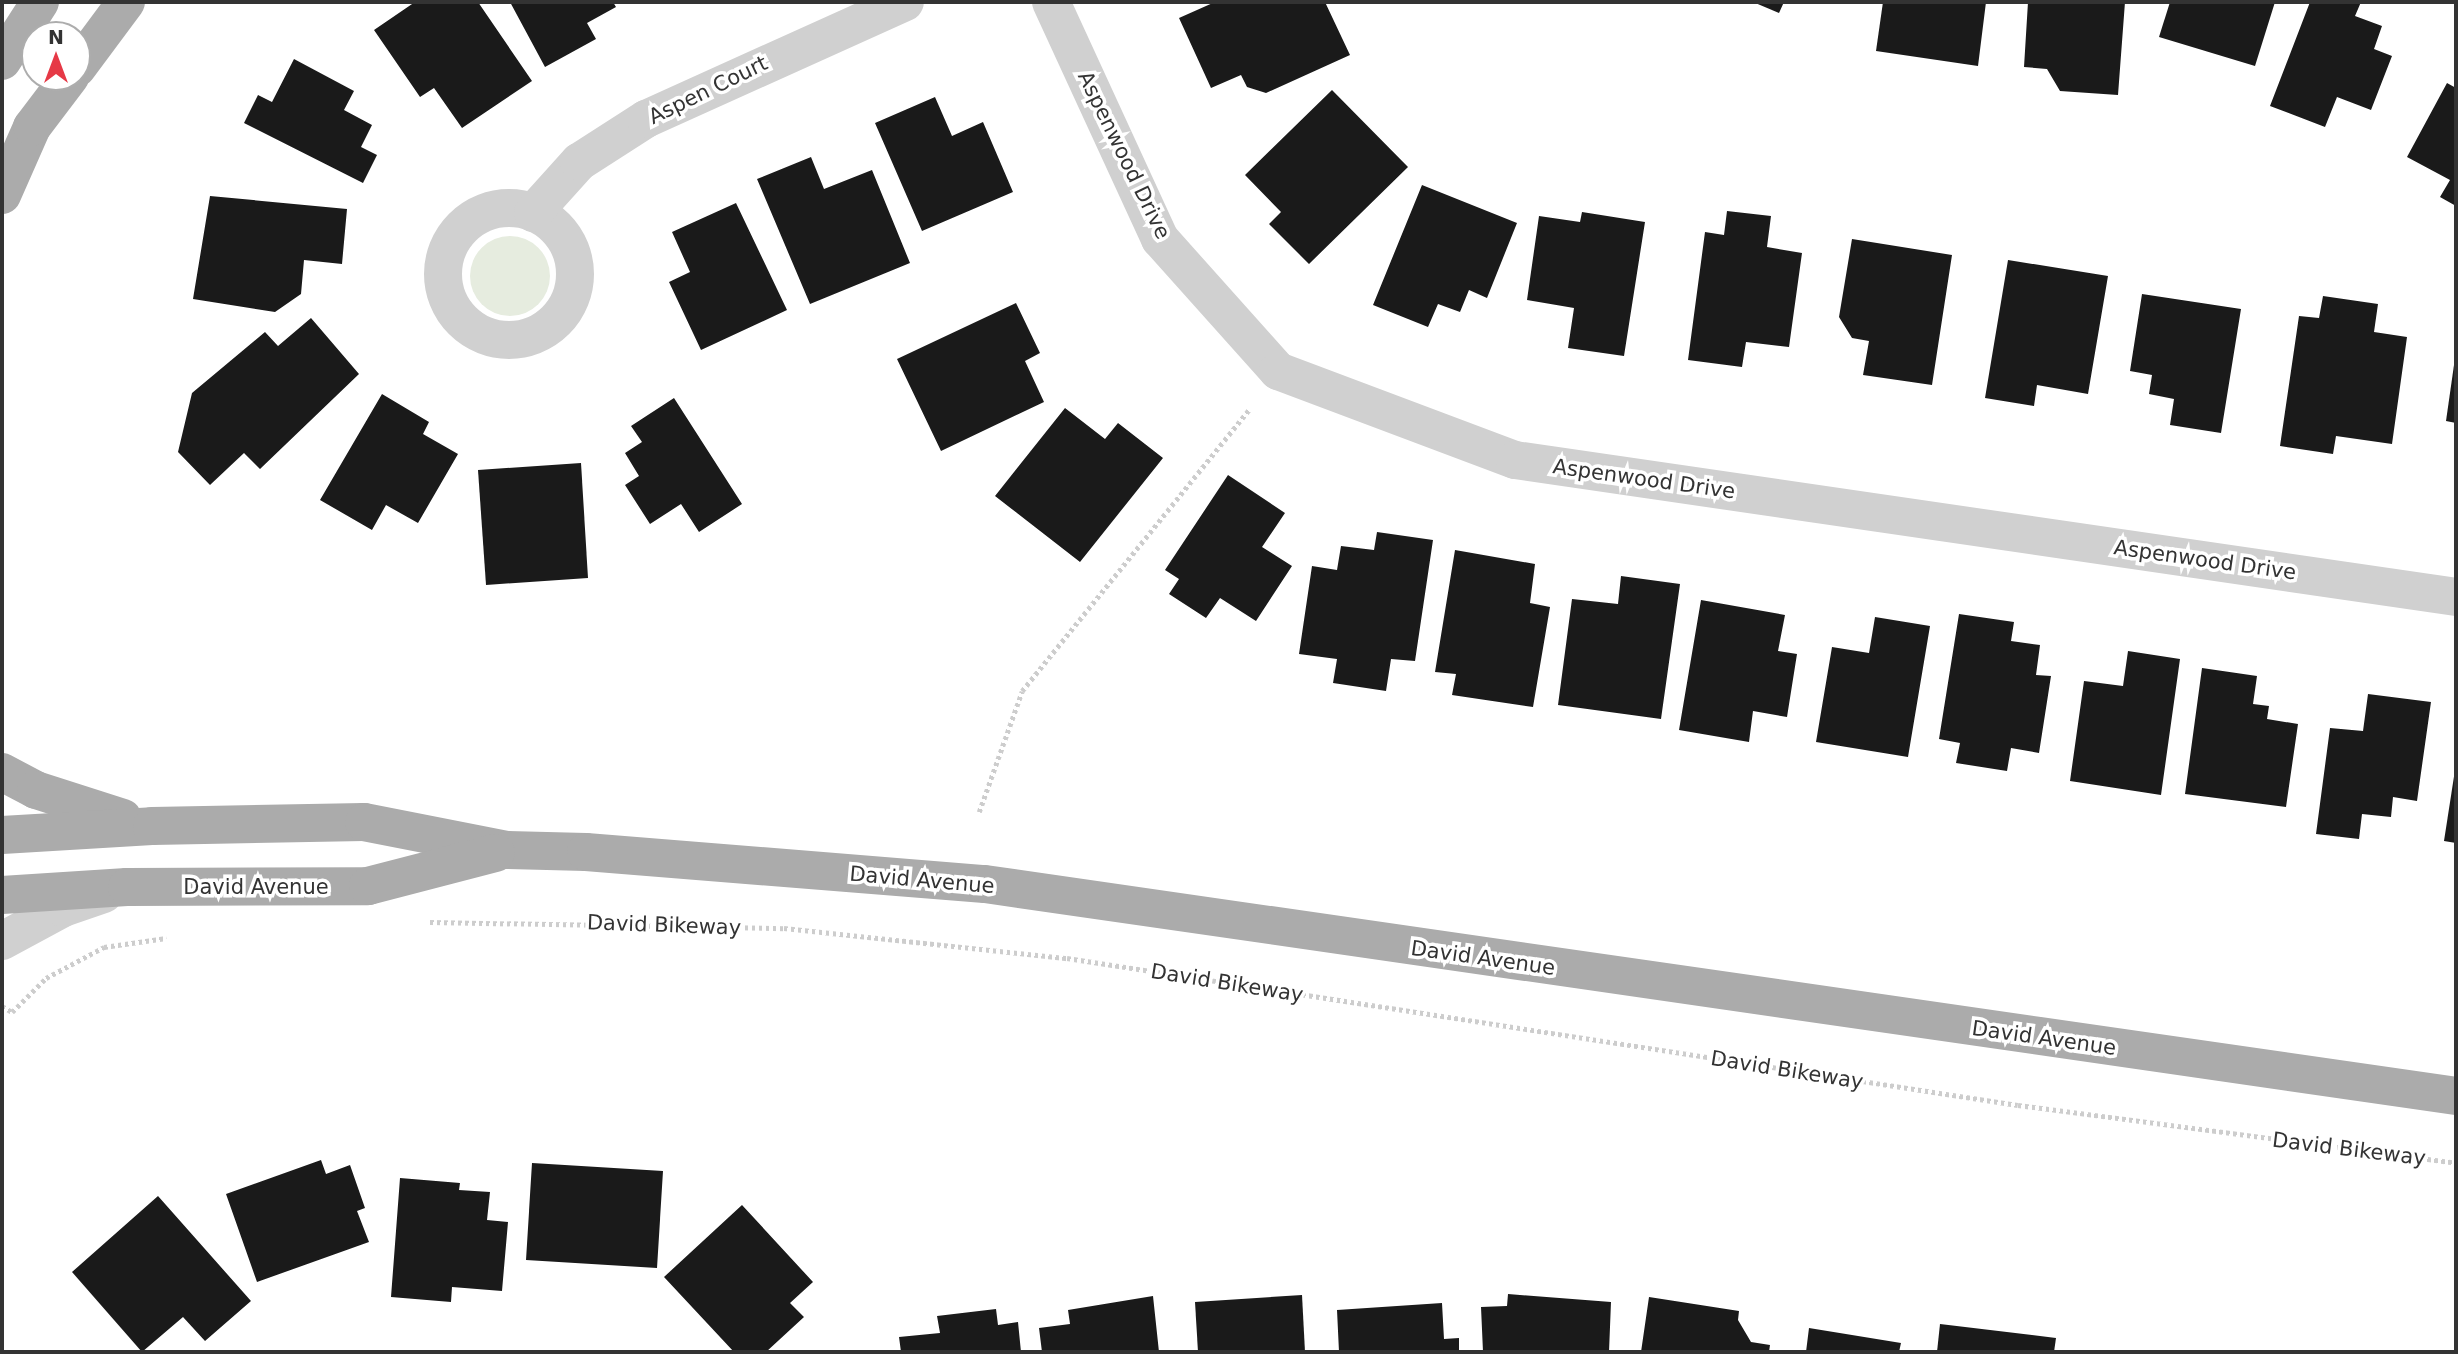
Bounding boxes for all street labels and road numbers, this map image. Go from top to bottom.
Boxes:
street label: Aspen Court [644,50,772,130]
street label: Aspenwood Drive [1072,67,1176,243]
street label: Aspenwood Drive [1551,454,1737,504]
street label: Aspenwood Drive [2112,535,2298,585]
street label: David Avenue [849,861,995,899]
street label: David Avenue [183,874,329,900]
street label: David Bikeway [586,910,742,940]
street label: David Avenue [1409,935,1557,981]
street label: David Bikeway [1149,958,1305,1008]
street label: David Avenue [1970,1015,2118,1061]
street label: David Bikeway [1709,1045,1865,1095]
street label: David Bikeway [2271,1127,2427,1171]

